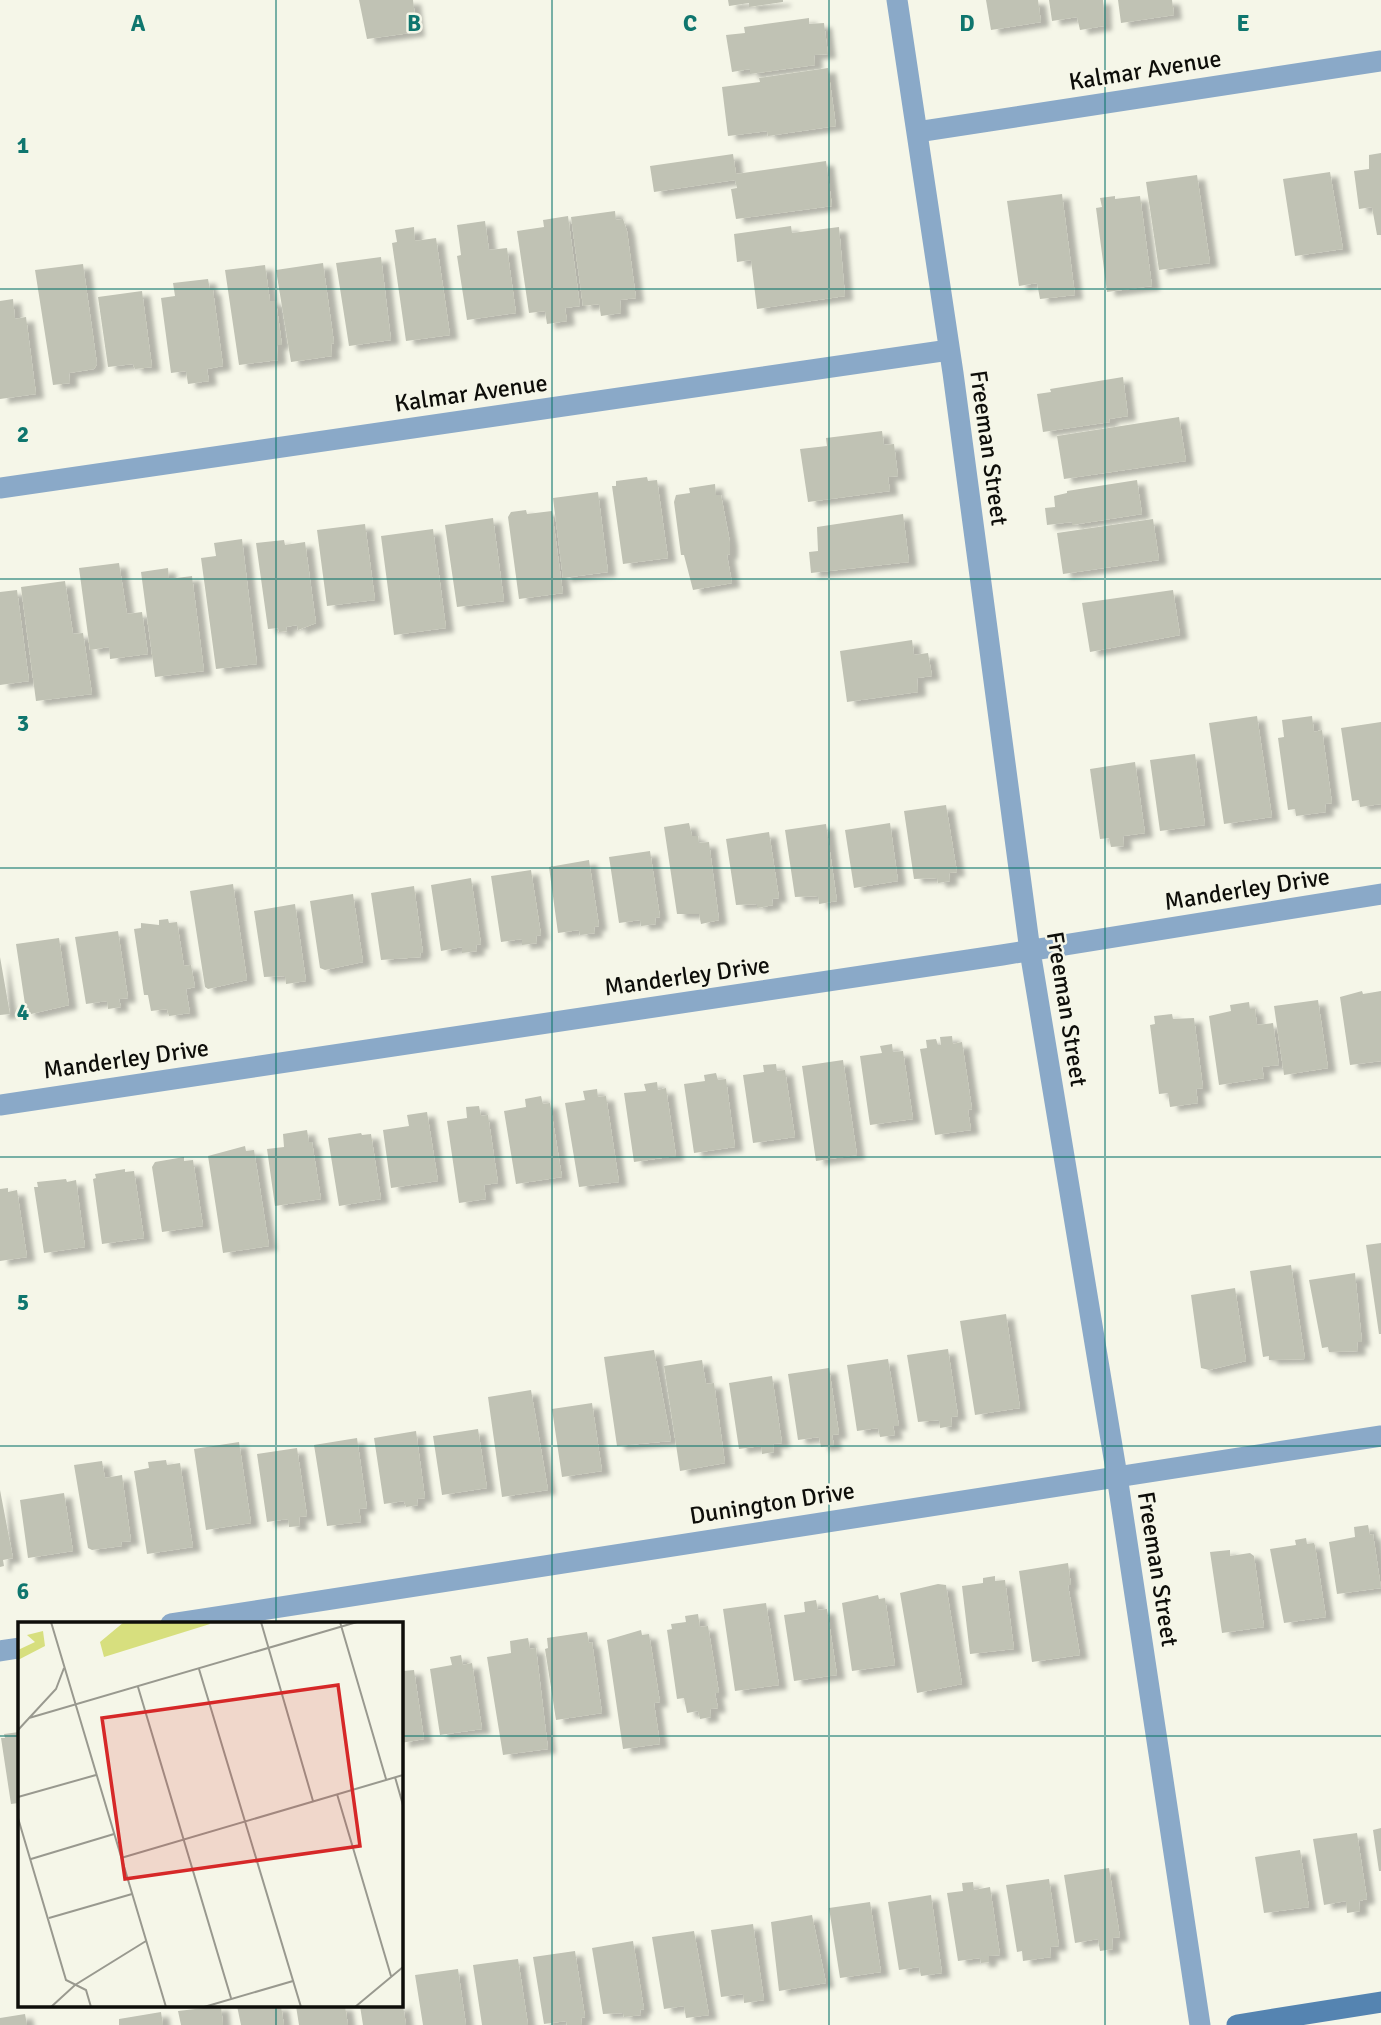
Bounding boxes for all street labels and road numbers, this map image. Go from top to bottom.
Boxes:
street label: Kalmar Avenue [1067,43,1223,97]
street label: Kalmar Avenue [393,367,549,419]
street label: Freeman Street [963,368,1015,528]
street label: Manderley Drive [1162,861,1332,917]
street label: Freeman Street [1040,929,1094,1089]
street label: Manderley Drive [602,950,772,1002]
street label: Manderley Drive [41,1033,211,1085]
street label: Dunington Drive [687,1475,857,1531]
street label: Freeman Street [1131,1489,1185,1649]

